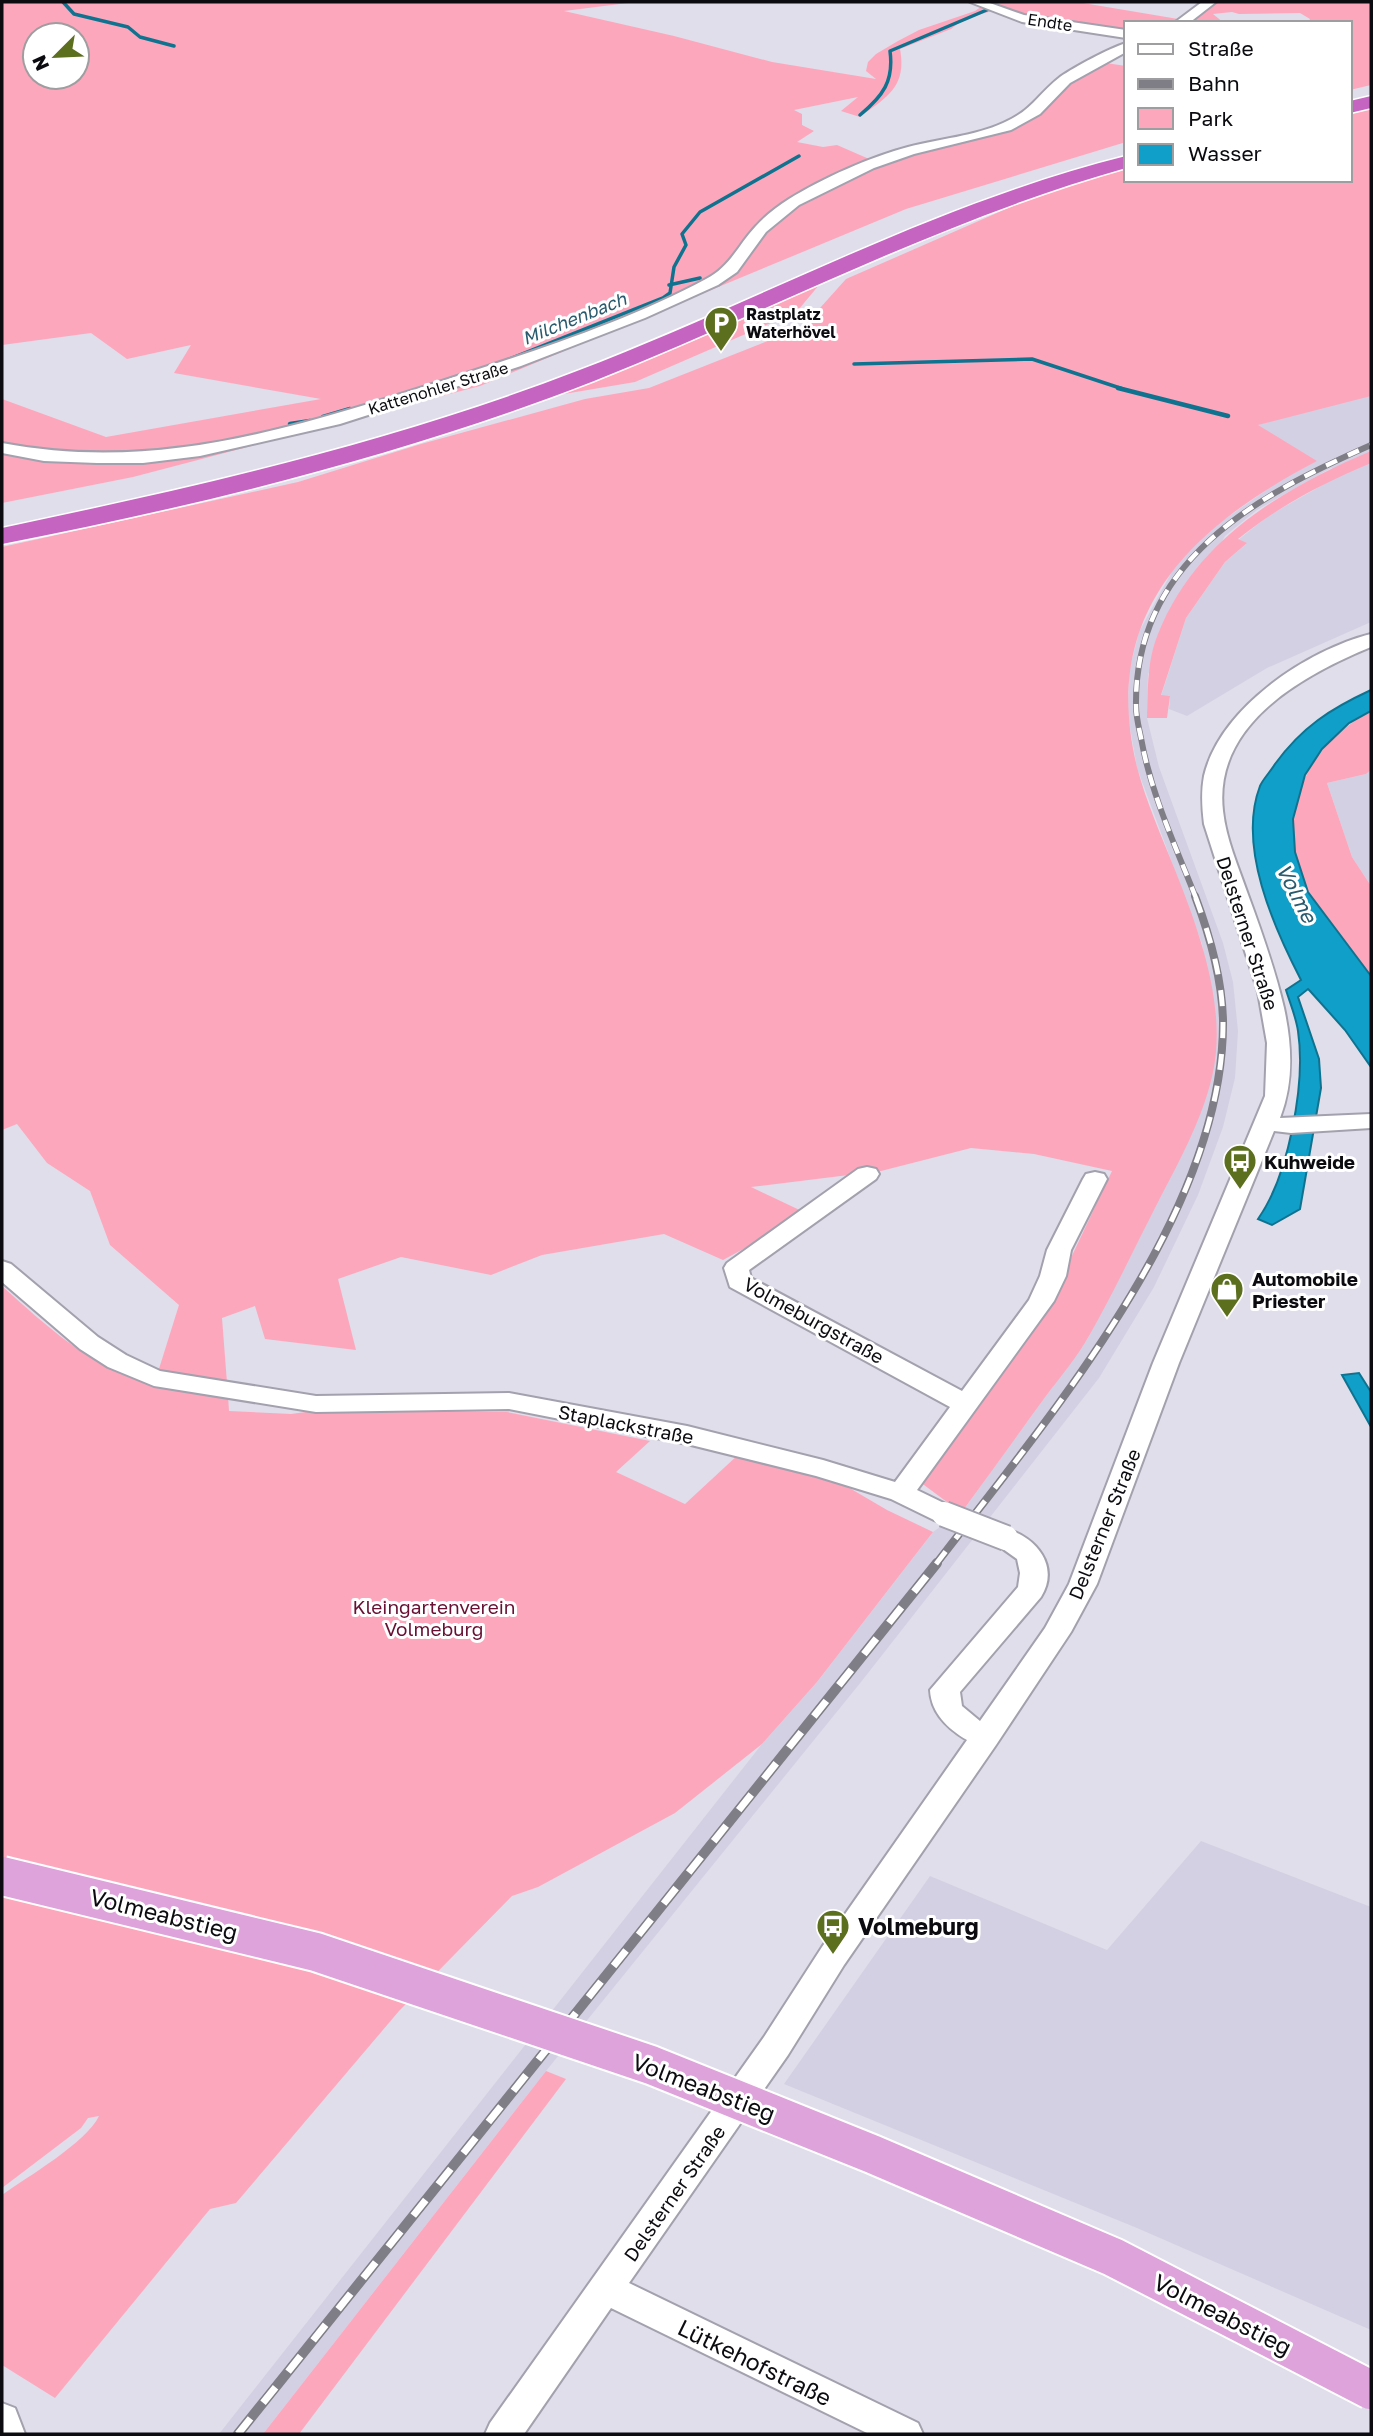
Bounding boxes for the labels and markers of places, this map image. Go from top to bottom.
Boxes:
parking icon: Rastplatz Waterhövel [702,304,740,353]
place label: Rastplatz Waterhövel [746,304,836,342]
bus stop icon: Kuhweide [1221,1142,1259,1191]
place label: Kuhweide [1264,1150,1355,1173]
place label: Automobile Priester [1252,1267,1358,1312]
shop icon: Automobile Priester [1208,1270,1246,1319]
bus stop icon: Volmeburg [814,1907,852,1956]
place label: Volmeburg [858,1912,979,1940]

